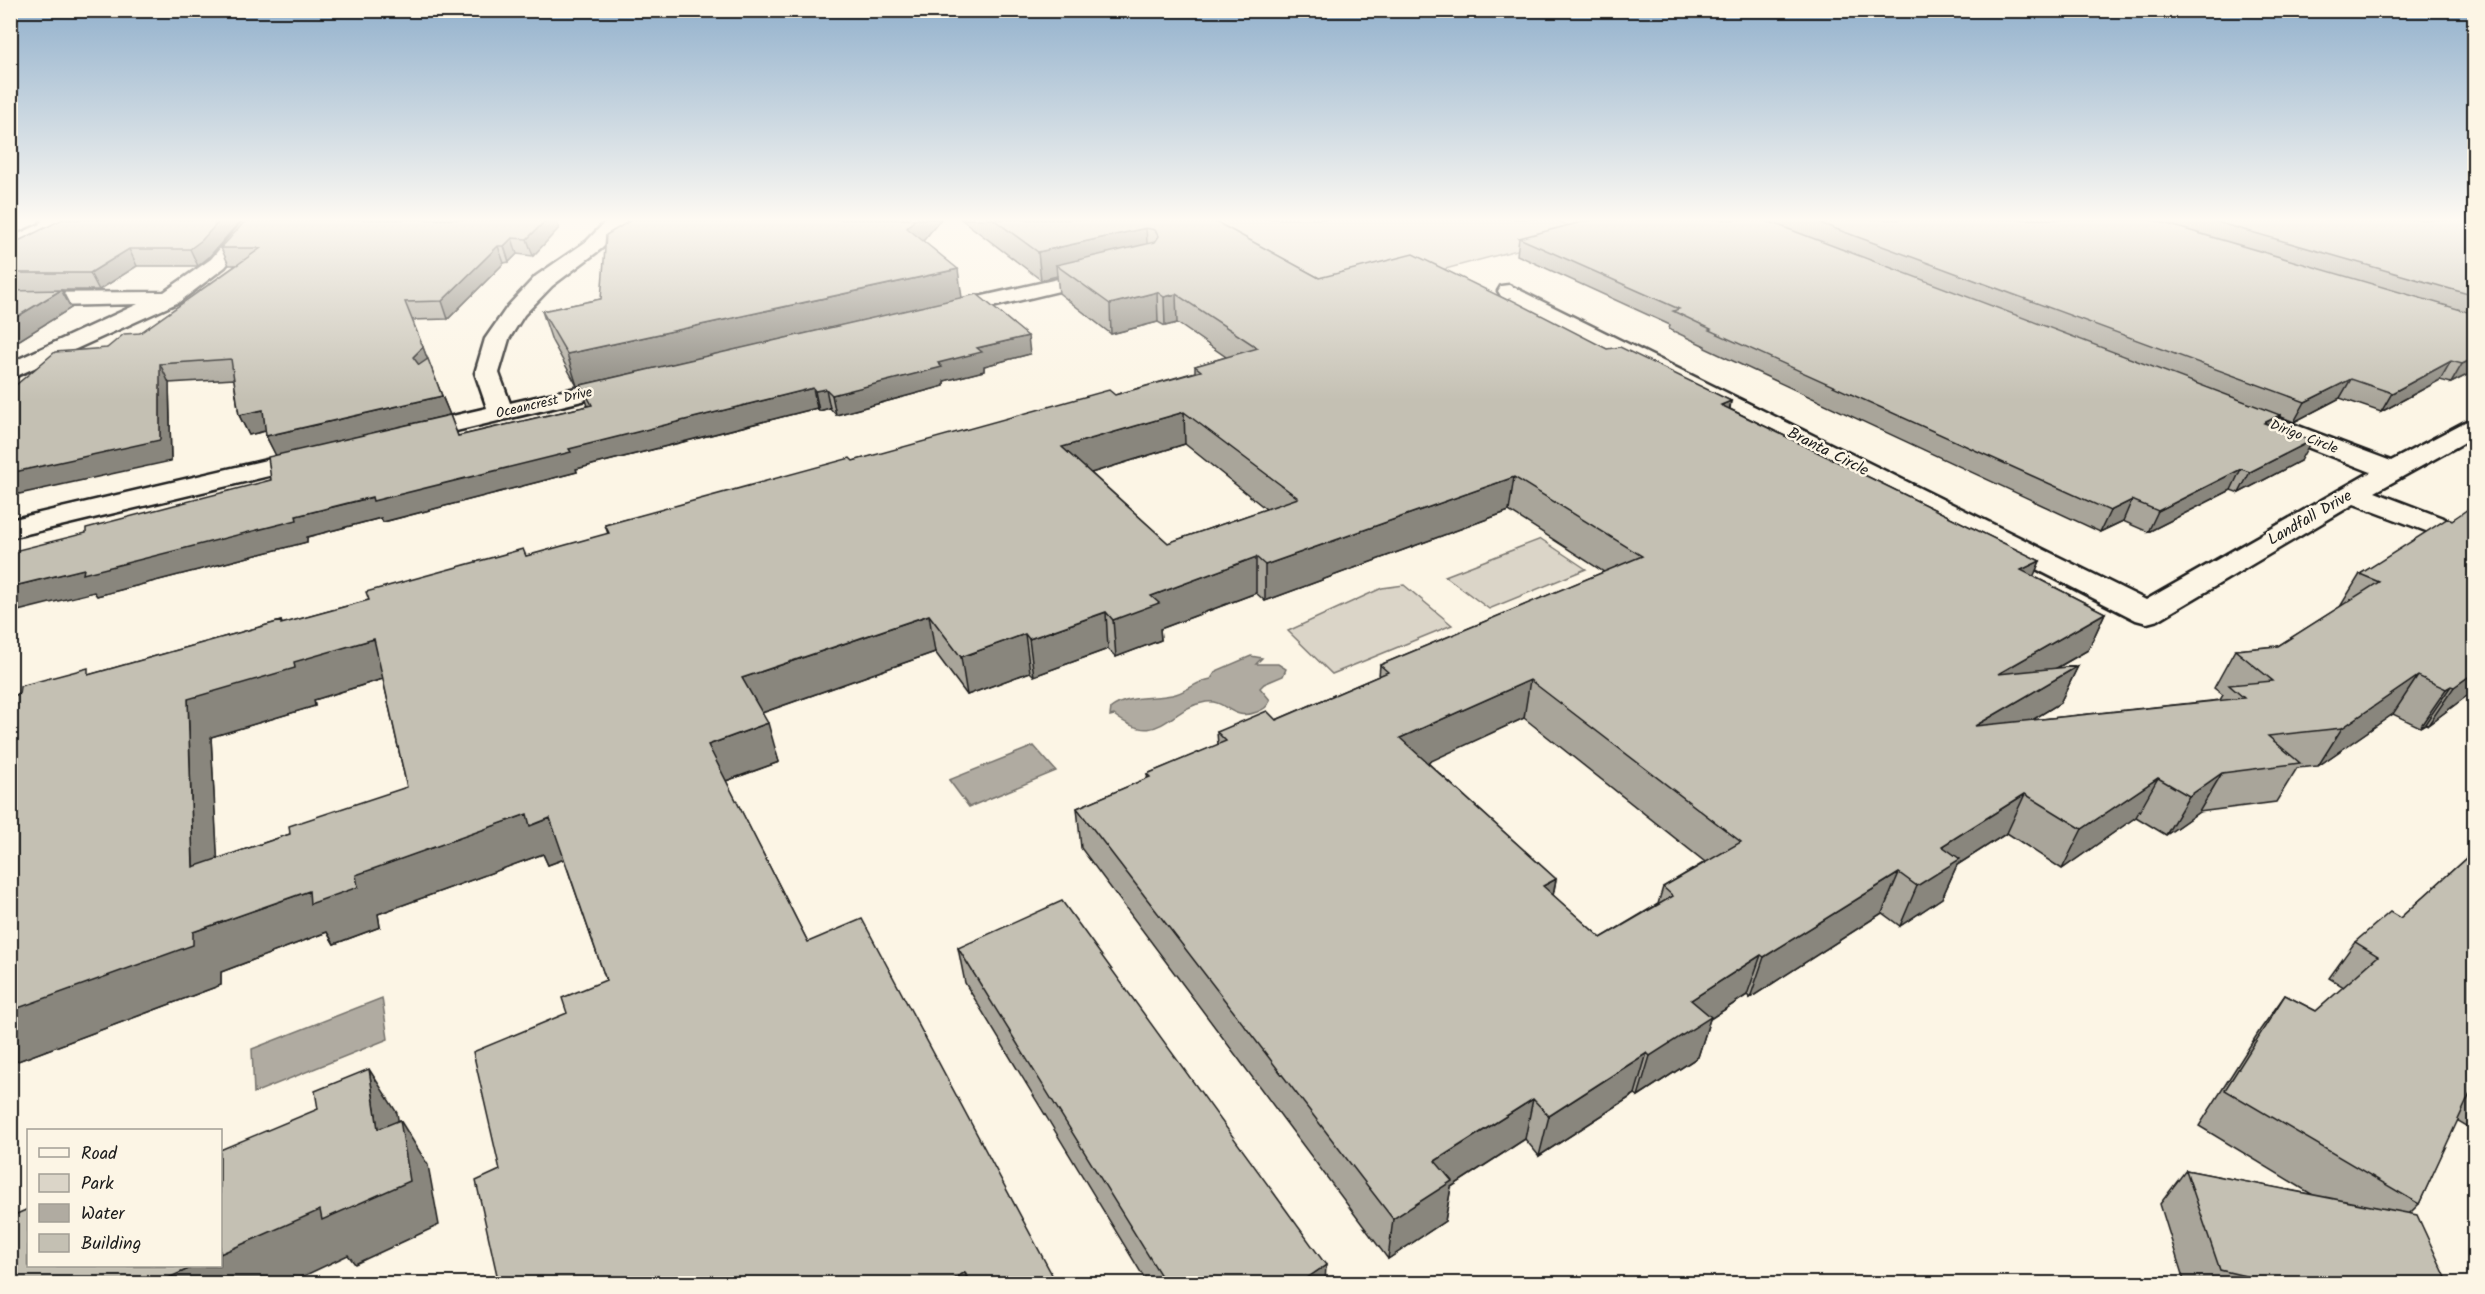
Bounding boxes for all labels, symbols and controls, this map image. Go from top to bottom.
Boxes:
street label: Oceancrest Drive [494,381,595,425]
street label: Dirigo Circle [2267,414,2342,460]
street label: Branta Circle [1783,421,1873,483]
street label: Landfall Drive [2263,484,2357,552]
legend [27,1129,222,1267]
text: Road [81,1140,118,1169]
text: Park [81,1170,114,1199]
text: Water [81,1200,126,1229]
text: Building [81,1230,141,1259]

